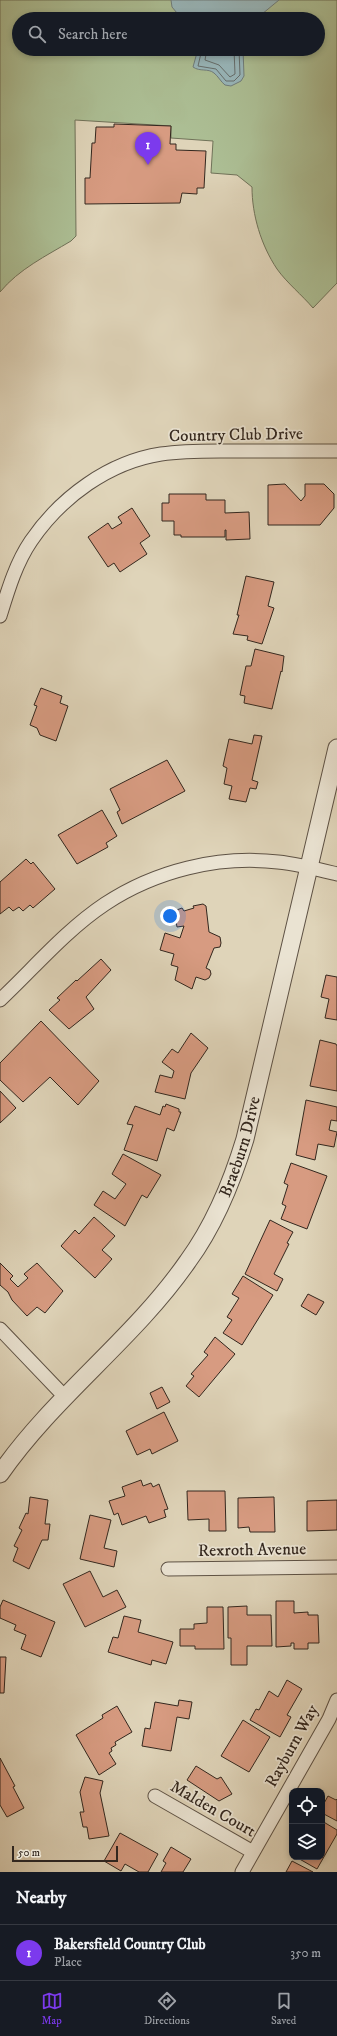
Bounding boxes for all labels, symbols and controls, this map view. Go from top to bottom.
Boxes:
search box [12,12,325,56]
icon: search [26,23,48,45]
text: Search here [58,25,127,44]
pin: 1 [135,132,161,165]
street label: Country Club Drive [169,423,303,447]
your location [160,906,180,926]
street label: Braeburn Drive [214,1094,266,1200]
street label: Rexroth Avenue [198,1538,306,1562]
street label: Rayburn Way [260,1700,324,1791]
street label: Malden Court [166,1776,260,1843]
map controls [289,1788,325,1860]
button: locate [289,1788,325,1824]
button: layers [289,1824,325,1860]
scale bar [12,1844,118,1863]
text: 50 m [18,1846,40,1860]
text: Nearby [16,1887,66,1909]
text: Bakersfield Country Club [54,1935,206,1954]
text: 1 [27,1945,31,1961]
text: 350 m [290,1945,321,1961]
text: Place [54,1954,82,1970]
tab: Map [41,1990,63,2028]
tab: Directions [144,1990,190,2028]
tab: Saved [271,1990,296,2028]

